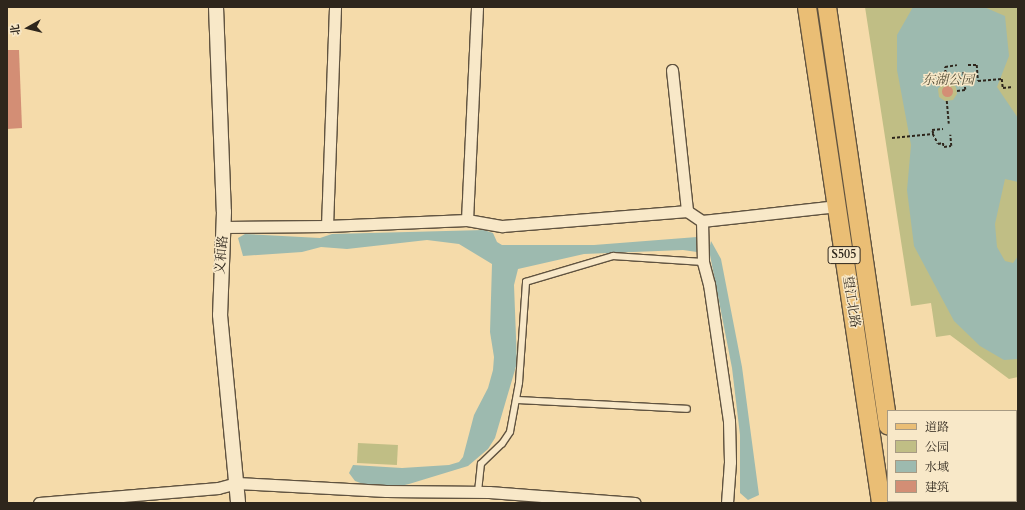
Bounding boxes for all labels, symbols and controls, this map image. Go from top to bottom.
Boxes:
north arrow [8,8,48,48]
text: 北 [7,23,24,36]
park label: 东湖公园 [922,72,974,88]
street label: 义和路 [213,235,231,275]
road number: S505 [827,245,861,265]
street label: 望江北路 [839,275,863,329]
legend [887,410,1017,502]
text: 道路 [925,419,949,435]
text: 公园 [925,439,949,455]
text: 水域 [925,459,949,475]
text: 建筑 [925,479,949,495]

